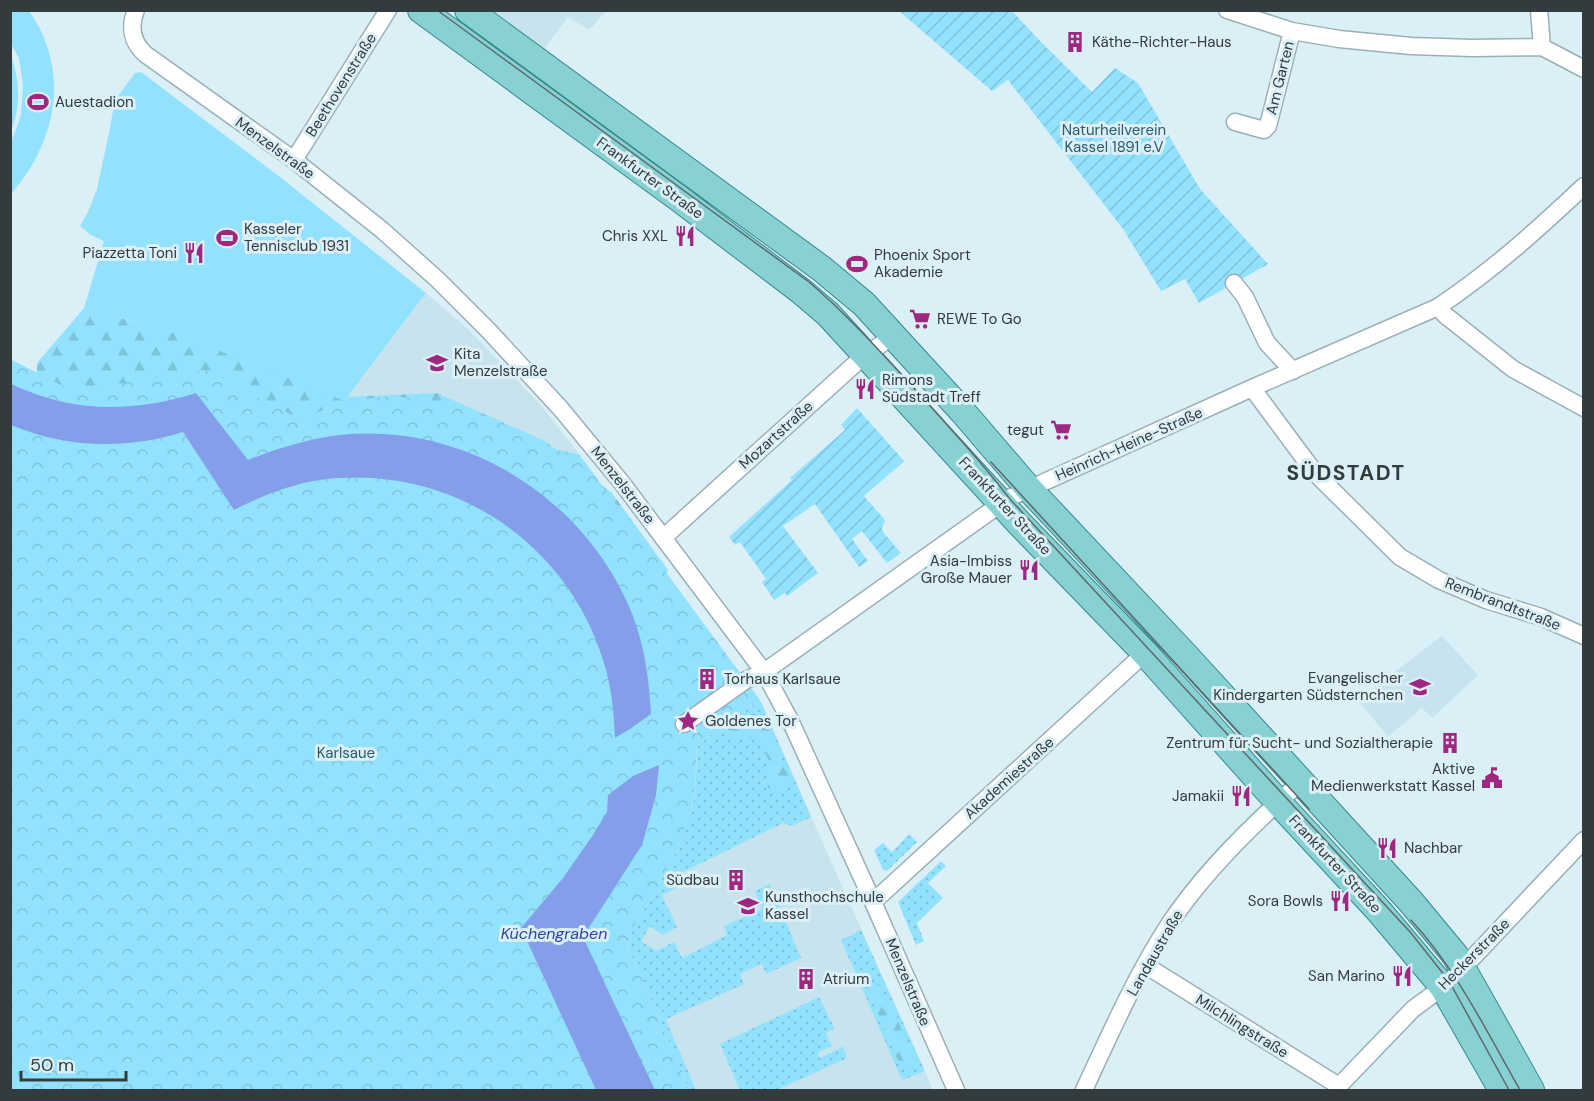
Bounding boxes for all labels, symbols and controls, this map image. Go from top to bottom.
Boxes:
street label: Beethovenstraße [301,29,381,141]
building icon: Käthe-Richter-Haus [1063,30,1087,54]
place label: Käthe-Richter-Haus [1092,32,1232,52]
street label: Am Garten [1261,39,1299,117]
sports icon: Auestadion [26,90,50,114]
place label: Auestadion [55,92,134,112]
street label: Menzelstraße [231,112,319,184]
park label: Naturheilverein Kassel 1891 e.V [1062,120,1166,157]
street label: Frankfurter Straße [593,132,707,224]
place label: Kasseler Tennisclub 1931 [244,219,349,256]
restaurant icon: Chris XXL [673,224,697,248]
sports icon: Kasseler Tennisclub 1931 [215,226,239,250]
place label: Chris XXL [602,226,668,246]
restaurant icon: Piazzetta Toni [182,241,206,265]
place label: Piazzetta Toni [82,243,177,263]
place label: Phoenix Sport Akademie [874,245,971,282]
sports icon: Phoenix Sport Akademie [845,252,869,276]
supermarket icon: REWE To Go [908,307,932,331]
place label: REWE To Go [937,309,1022,329]
place label: Kita Menzelstraße [454,344,548,381]
school or university icon: Kita Menzelstraße [425,351,449,375]
place label: Rimons Südstadt Treff [882,370,981,407]
restaurant icon: Rimons Südstadt Treff [853,377,877,401]
street label: Mozartstraße [735,396,817,474]
street label: Heinrich-Heine-Straße [1052,402,1206,486]
supermarket icon: tegut [1049,418,1073,442]
place label: tegut [1007,420,1044,440]
street label: Menzelstraße [586,442,660,528]
street label: Frankfurter Straße [954,453,1056,559]
district label: SÜDSTADT [1286,459,1406,487]
place label: Asia-Imbiss Große Mauer [921,551,1012,588]
restaurant icon: Asia-Imbiss Große Mauer [1017,558,1041,582]
street label: Rembrandtstraße [1442,573,1564,635]
building icon: Torhaus Karlsaue [695,667,719,691]
place label: Evangelischer Kindergarten Südsternchen [1213,668,1403,705]
place label: Torhaus Karlsaue [724,669,841,689]
school or university icon: Evangelischer Kindergarten Südsternchen [1408,675,1432,699]
place icon: Goldenes Tor [676,709,700,733]
place label: Goldenes Tor [705,711,797,731]
building icon: Zentrum für Sucht- und Sozialtherapie [1438,731,1462,755]
street label: Akademiestraße [960,732,1058,824]
place label: Zentrum für Sucht- und Sozialtherapie [1166,733,1433,753]
park label: Karlsaue [317,743,375,763]
place label: Aktive Medienwerkstatt Kassel [1311,759,1475,796]
public building icon: Aktive Medienwerkstatt Kassel [1480,766,1504,790]
restaurant icon: Jamakii [1229,784,1253,808]
place label: Jamakii [1172,786,1224,806]
street label: Frankfurter Straße [1284,811,1386,917]
restaurant icon: Nachbar [1375,836,1399,860]
place label: Nachbar [1404,838,1463,858]
building icon: Südbau [724,868,748,892]
place label: Südbau [666,870,719,890]
place label: Kunsthochschule Kassel [765,887,884,924]
restaurant icon: Sora Bowls [1328,889,1352,913]
place label: Sora Bowls [1248,891,1323,911]
school or university icon: Kunsthochschule Kassel [736,894,760,918]
street label: Landaustraße [1122,906,1188,1000]
street label: Heckerstraße [1434,914,1514,994]
water label: Küchengraben [501,923,607,944]
street label: Menzelstraße [881,935,935,1029]
restaurant icon: San Marino [1390,964,1414,988]
place label: San Marino [1308,966,1385,986]
building icon: Atrium [794,967,818,991]
place label: Atrium [823,969,869,989]
street label: Milchlingstraße [1192,990,1292,1062]
scale bar [21,1044,126,1082]
text: 50 m [30,1053,74,1077]

